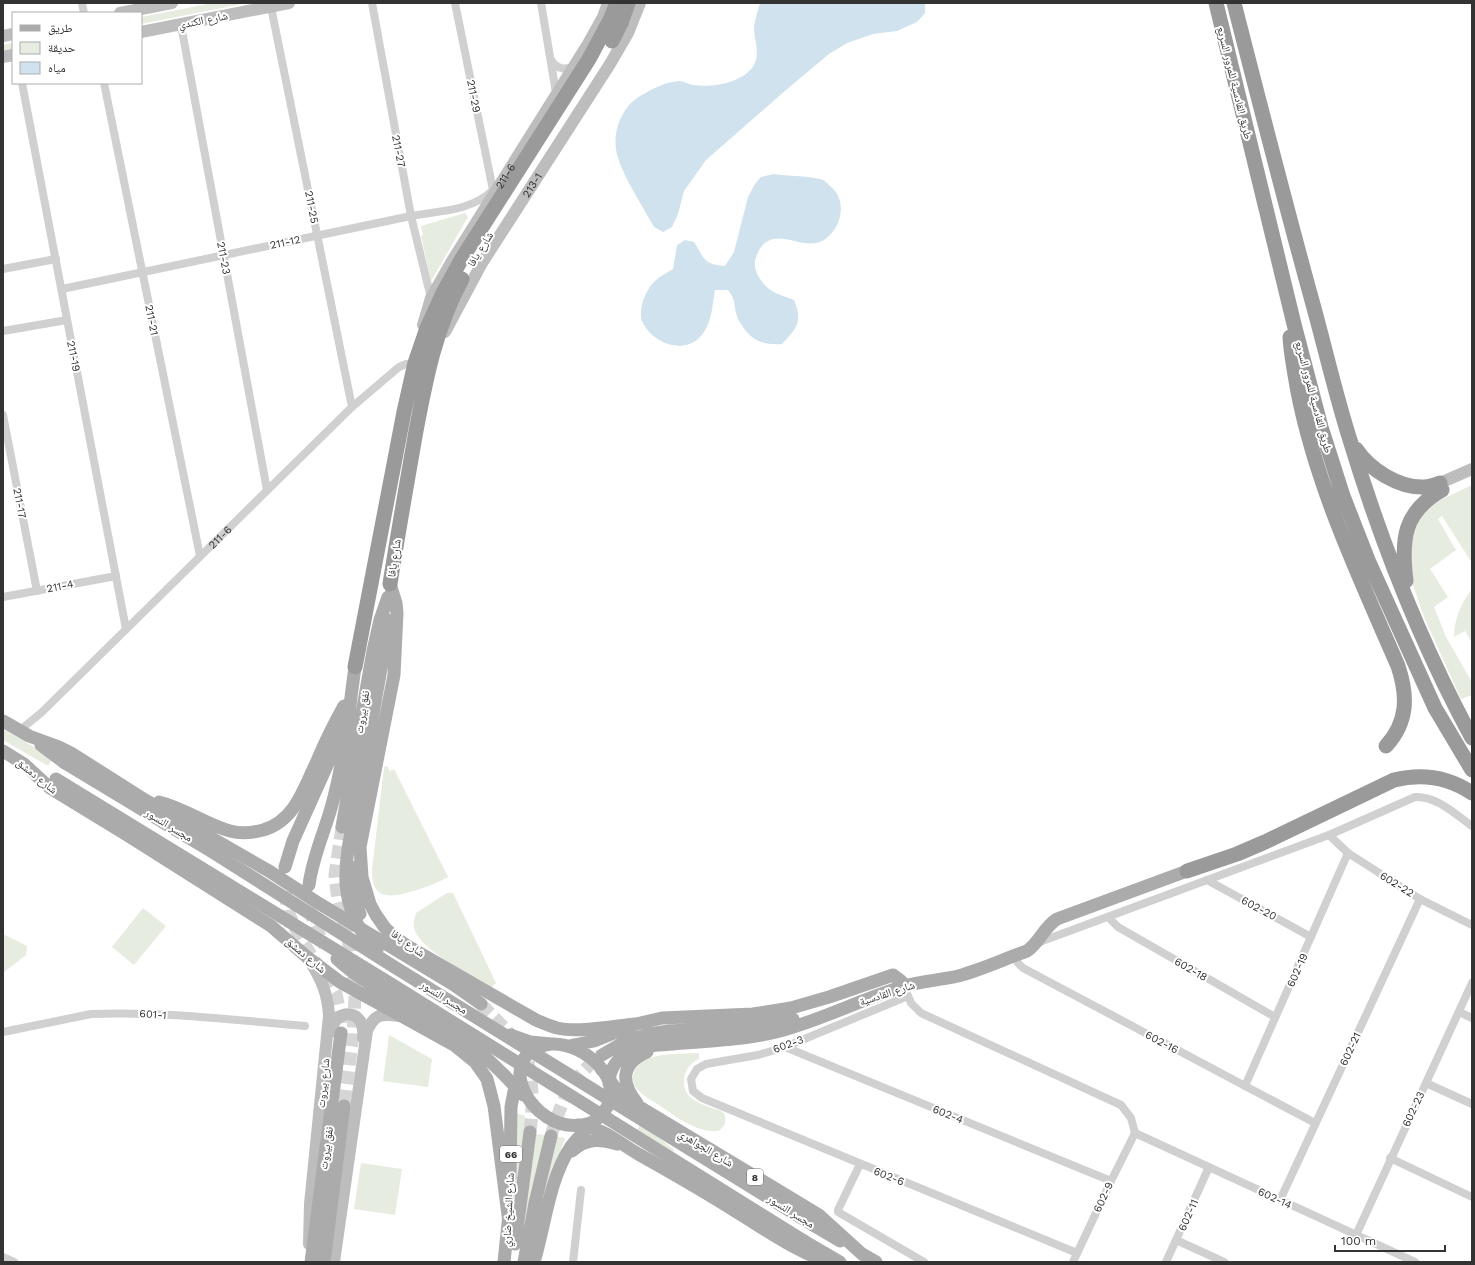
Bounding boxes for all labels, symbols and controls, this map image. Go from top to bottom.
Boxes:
street label: شارع الكندي [177,9,229,33]
legend [12,12,142,84]
text: طريق [48,21,73,35]
street label: طريق القادسية للمرور السريع [1214,25,1255,141]
text: حديقة [48,41,76,55]
text: مياه [48,61,66,75]
street label: 211-29 [464,78,483,114]
street label: 211-27 [389,134,408,168]
street label: 211-6 [493,161,519,191]
street label: 213-1 [520,171,545,200]
street label: 211-25 [302,190,321,225]
street label: شارع يافا [465,229,496,269]
street label: 211-12 [269,233,302,252]
street label: 211-23 [214,241,233,276]
street label: 211-21 [142,304,161,336]
street label: 211-19 [64,340,83,373]
street label: طريق القادسية للمرور السريع [1292,340,1335,455]
street label: 211-17 [10,487,29,519]
street label: 211-6 [206,523,235,552]
street label: شارع يافا [385,538,404,578]
street label: 211-4 [45,577,75,595]
street label: نفق بيروت [353,690,372,734]
street label: شارع دمشق [14,756,60,797]
street label: مجسر النسور [142,806,195,845]
street label: 602-22 [1377,869,1416,900]
street label: 602-20 [1239,894,1279,923]
street label: شارع يافا [388,927,427,960]
street label: شارع دمشق [283,935,328,976]
street label: 602-19 [1284,951,1311,989]
street label: 602-18 [1172,955,1210,984]
street label: مجسر النسور [417,977,470,1017]
street label: شارع القادسية [858,978,916,1009]
street label: 601-1 [139,1007,167,1022]
street label: 602-16 [1143,1028,1181,1057]
street label: 602-21 [1337,1030,1364,1068]
street label: 602-3 [771,1033,805,1056]
street label: شارع بيروت [314,1058,333,1108]
street label: 602-23 [1400,1089,1427,1129]
street label: 602-4 [931,1102,965,1127]
street label: نفق بيروت [317,1126,336,1170]
street label: شارع الجواهري [675,1127,735,1171]
road number: 66 [500,1146,522,1162]
street label: 602-6 [872,1164,906,1189]
road number: 8 [747,1169,763,1185]
street label: شارع الشيخ ضاري [500,1173,519,1248]
street label: 602-9 [1091,1180,1116,1214]
street label: 602-14 [1256,1185,1294,1212]
street label: مجسر النسور [764,1191,817,1231]
street label: 602-11 [1176,1197,1201,1233]
scale bar [1335,1227,1445,1253]
text: 100 m [1341,1234,1376,1248]

